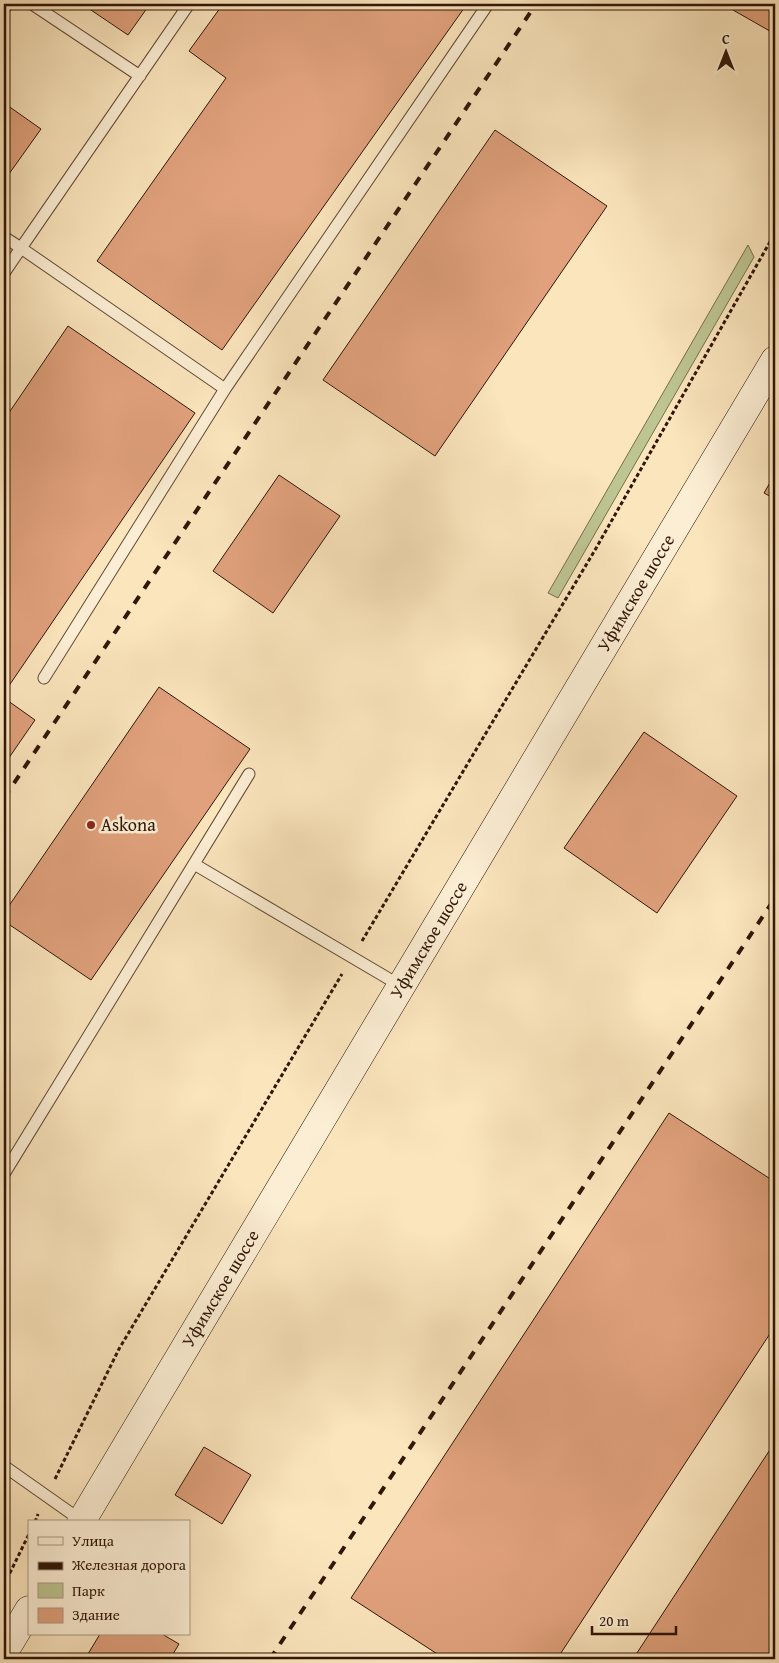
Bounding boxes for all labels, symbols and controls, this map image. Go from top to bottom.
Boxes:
north arrow [702,28,752,78]
text: С [722,29,730,49]
street label: Уфимское шоссе [590,529,681,657]
place label: Askona [101,811,156,838]
marker: Askona [85,819,97,831]
street label: Уфимское шоссе [383,876,474,1004]
street label: Уфимское шоссе [174,1224,266,1352]
legend [28,1520,190,1636]
text: Улица [72,1530,115,1551]
text: Железная дорога [71,1554,187,1575]
text: Парк [72,1580,105,1601]
scale bar [592,1603,675,1635]
text: Здание [72,1604,120,1625]
text: 20 m [599,1610,630,1631]

